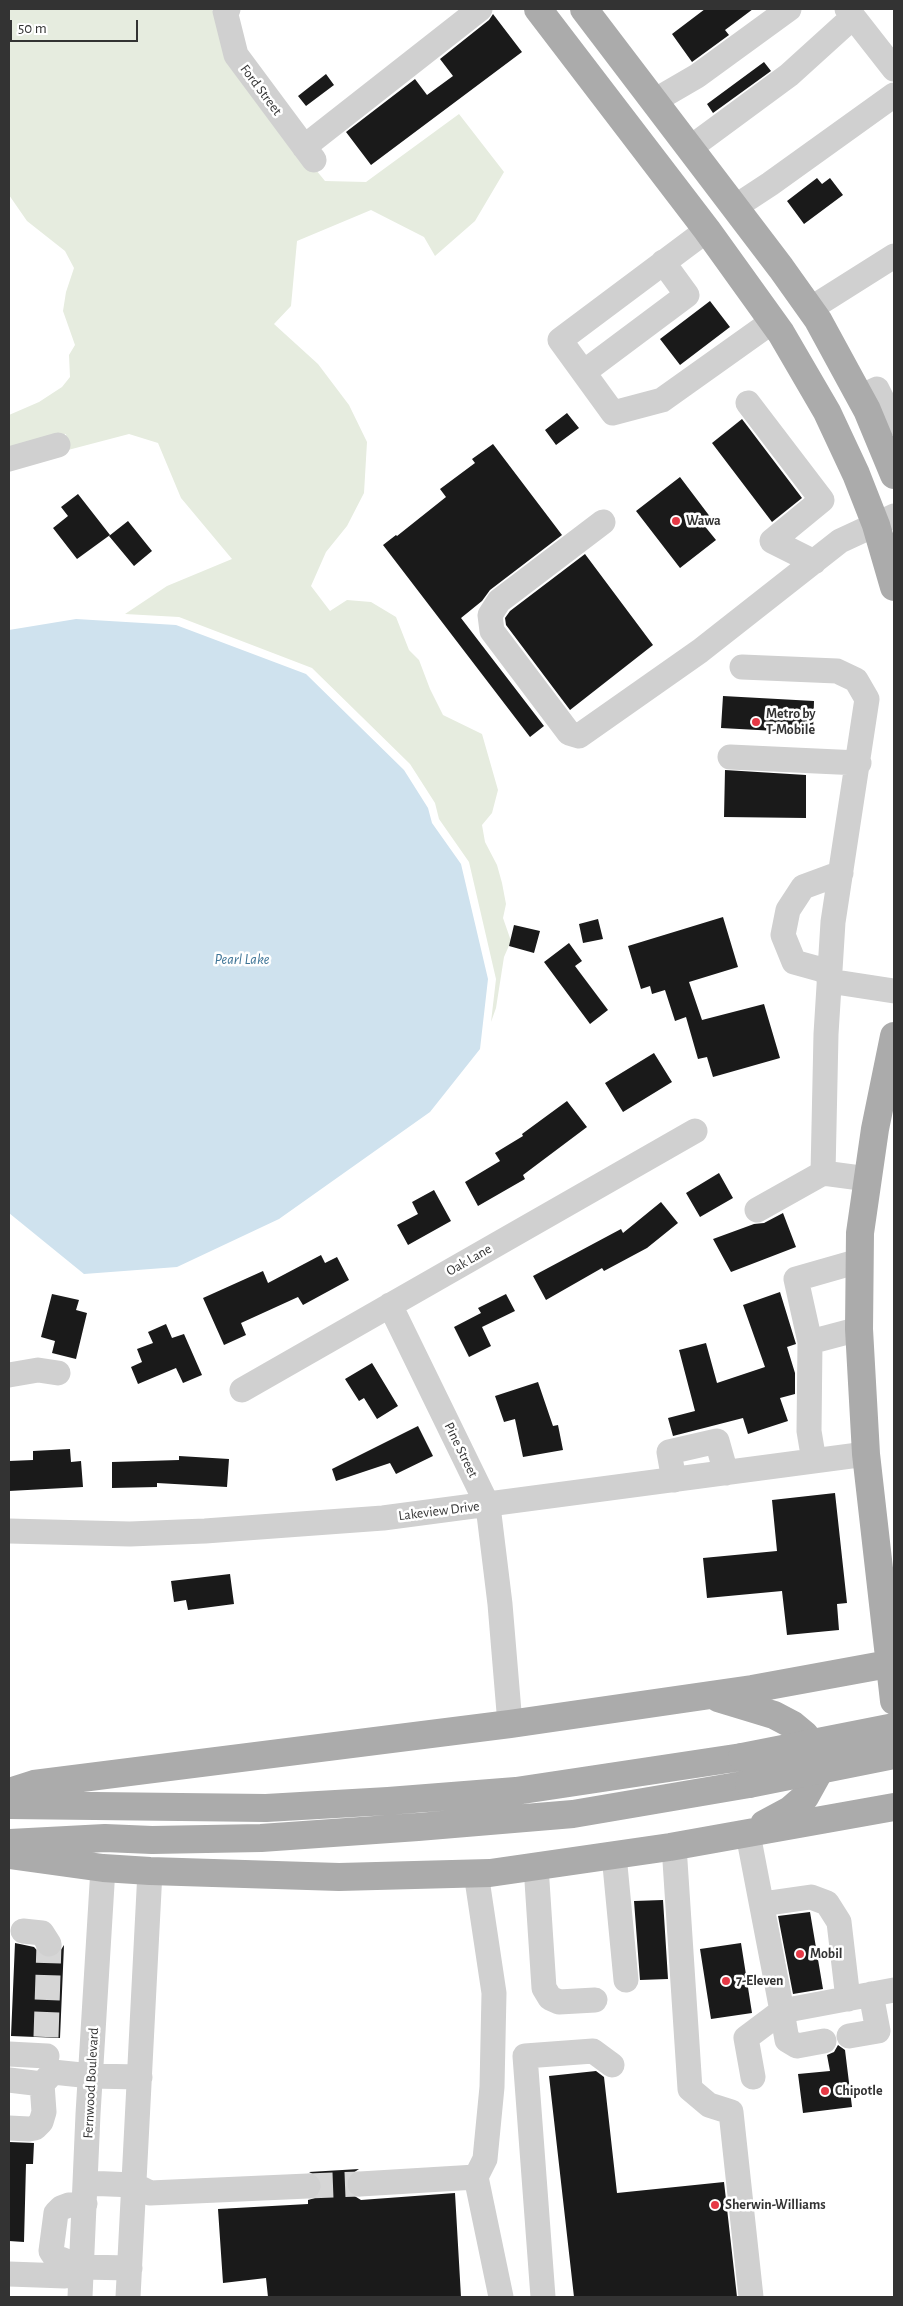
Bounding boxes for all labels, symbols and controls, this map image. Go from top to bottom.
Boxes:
scale bar [12,10,140,42]
text: 50 m [18,21,47,36]
street label: Ford Street [236,61,286,119]
place label: Wawa [686,513,721,529]
marker: Wawa [670,515,682,527]
place label: Metro by T-Mobile [766,706,816,739]
marker: Metro by T-Mobile [750,716,762,728]
water label: Pearl Lake [215,950,269,968]
street label: Oak Lane [443,1240,495,1280]
street label: Pine Street [440,1420,482,1480]
street label: Lakeview Drive [398,1498,480,1524]
place label: Mobil [810,1946,843,1962]
marker: Mobil [794,1948,806,1960]
place label: 7-Eleven [736,1973,784,1989]
marker: 7-Eleven [720,1975,732,1987]
street label: Fernwood Boulevard [80,2027,102,2139]
place label: Chipotle [835,2083,883,2099]
marker: Chipotle [819,2085,831,2097]
place label: Sherwin-Williams [725,2197,826,2213]
marker: Sherwin-Williams [709,2199,721,2211]

